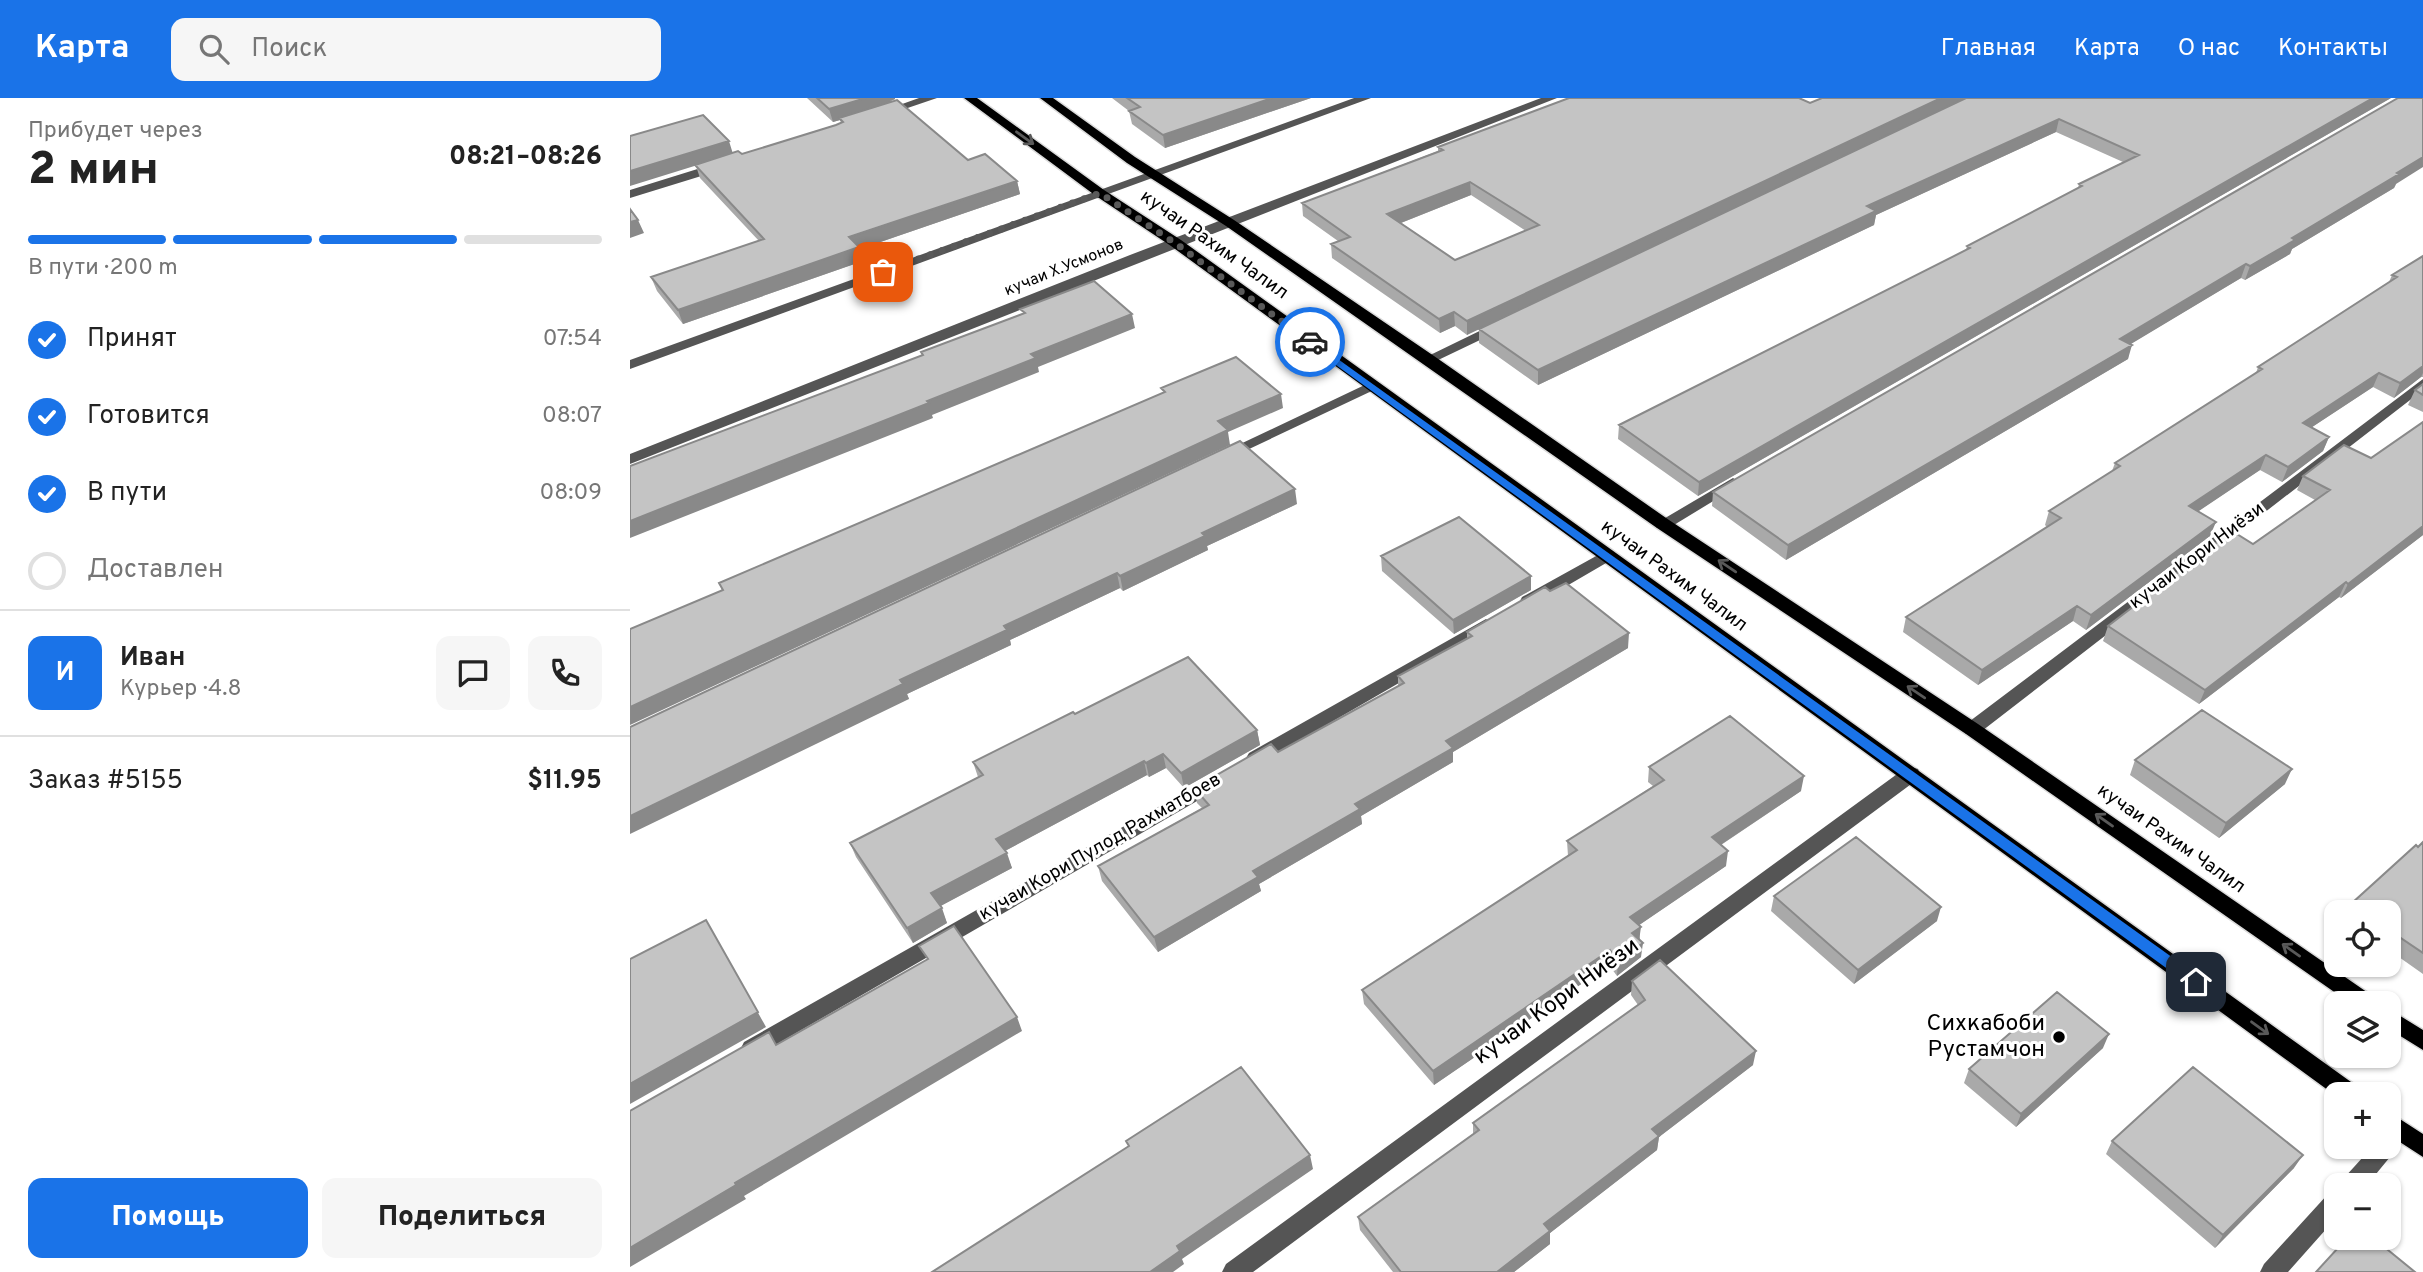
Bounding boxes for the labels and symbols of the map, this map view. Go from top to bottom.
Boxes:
one-way arrow [1015,131,1034,145]
street label: кучаи Рахим Чалил [1135,185,1293,305]
street label: кучаи Х.Усмонов [1002,235,1126,301]
pin [853,242,913,302]
courier [1275,307,1345,377]
street label: кучаи Кори Ниёзи [2125,497,2269,615]
street label: кучаи Рахим Чалил [1596,515,1752,637]
one-way arrow [1717,559,1737,573]
one-way arrow [1907,685,1927,699]
street label: кучаи Кори Пулод Рахматбоев [975,768,1225,926]
street label: кучаи Рахим Чалил [2092,779,2250,899]
one-way arrow [2095,813,2114,827]
street label: кучаи Кори Ниёзи [1468,932,1646,1072]
one-way arrow [2282,943,2301,957]
pin [2166,952,2226,1012]
place label: Сихкабоби Рустамчон [1927,1010,2045,1065]
one-way arrow [2250,1021,2269,1036]
marker: Сихкабоби Рустамчон [2051,1029,2067,1045]

